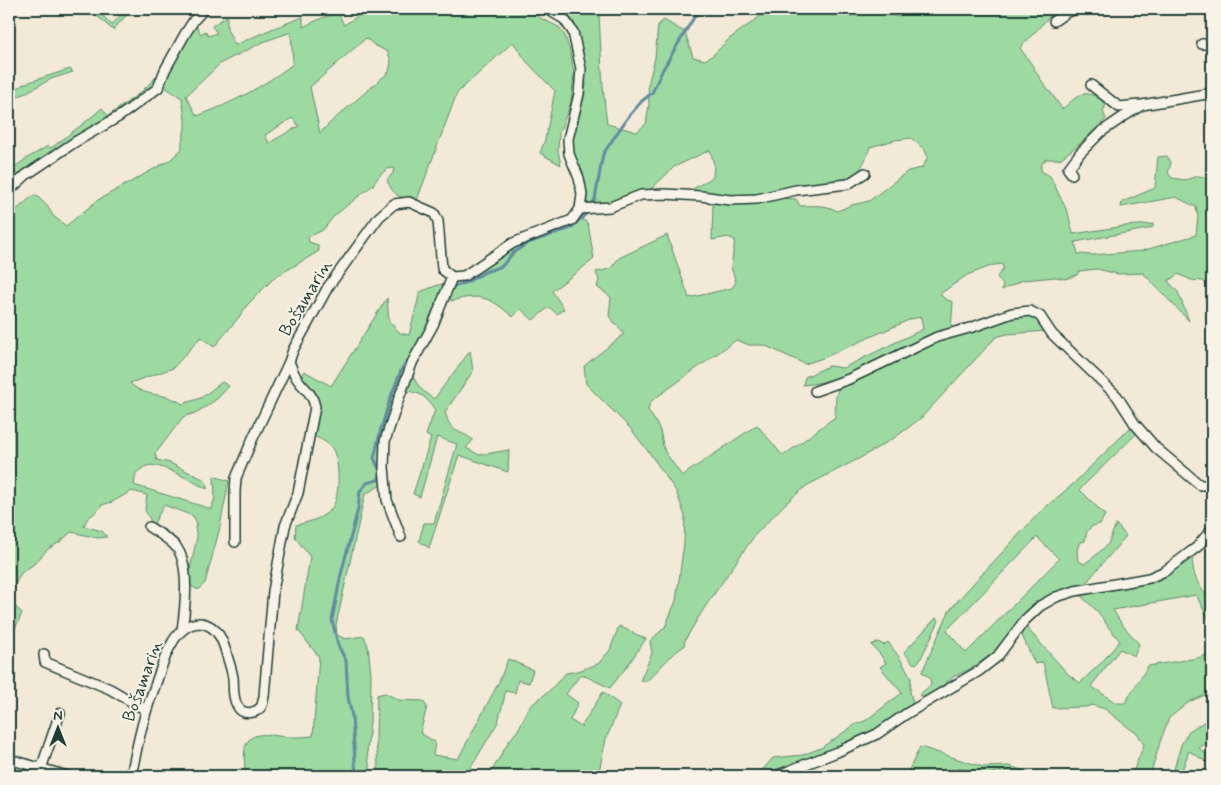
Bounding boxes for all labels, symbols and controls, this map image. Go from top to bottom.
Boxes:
street label: Bošamarin [274,255,338,341]
street label: Bošamarin [117,637,169,725]
north arrow [32,702,82,752]
text: N [53,707,63,725]

